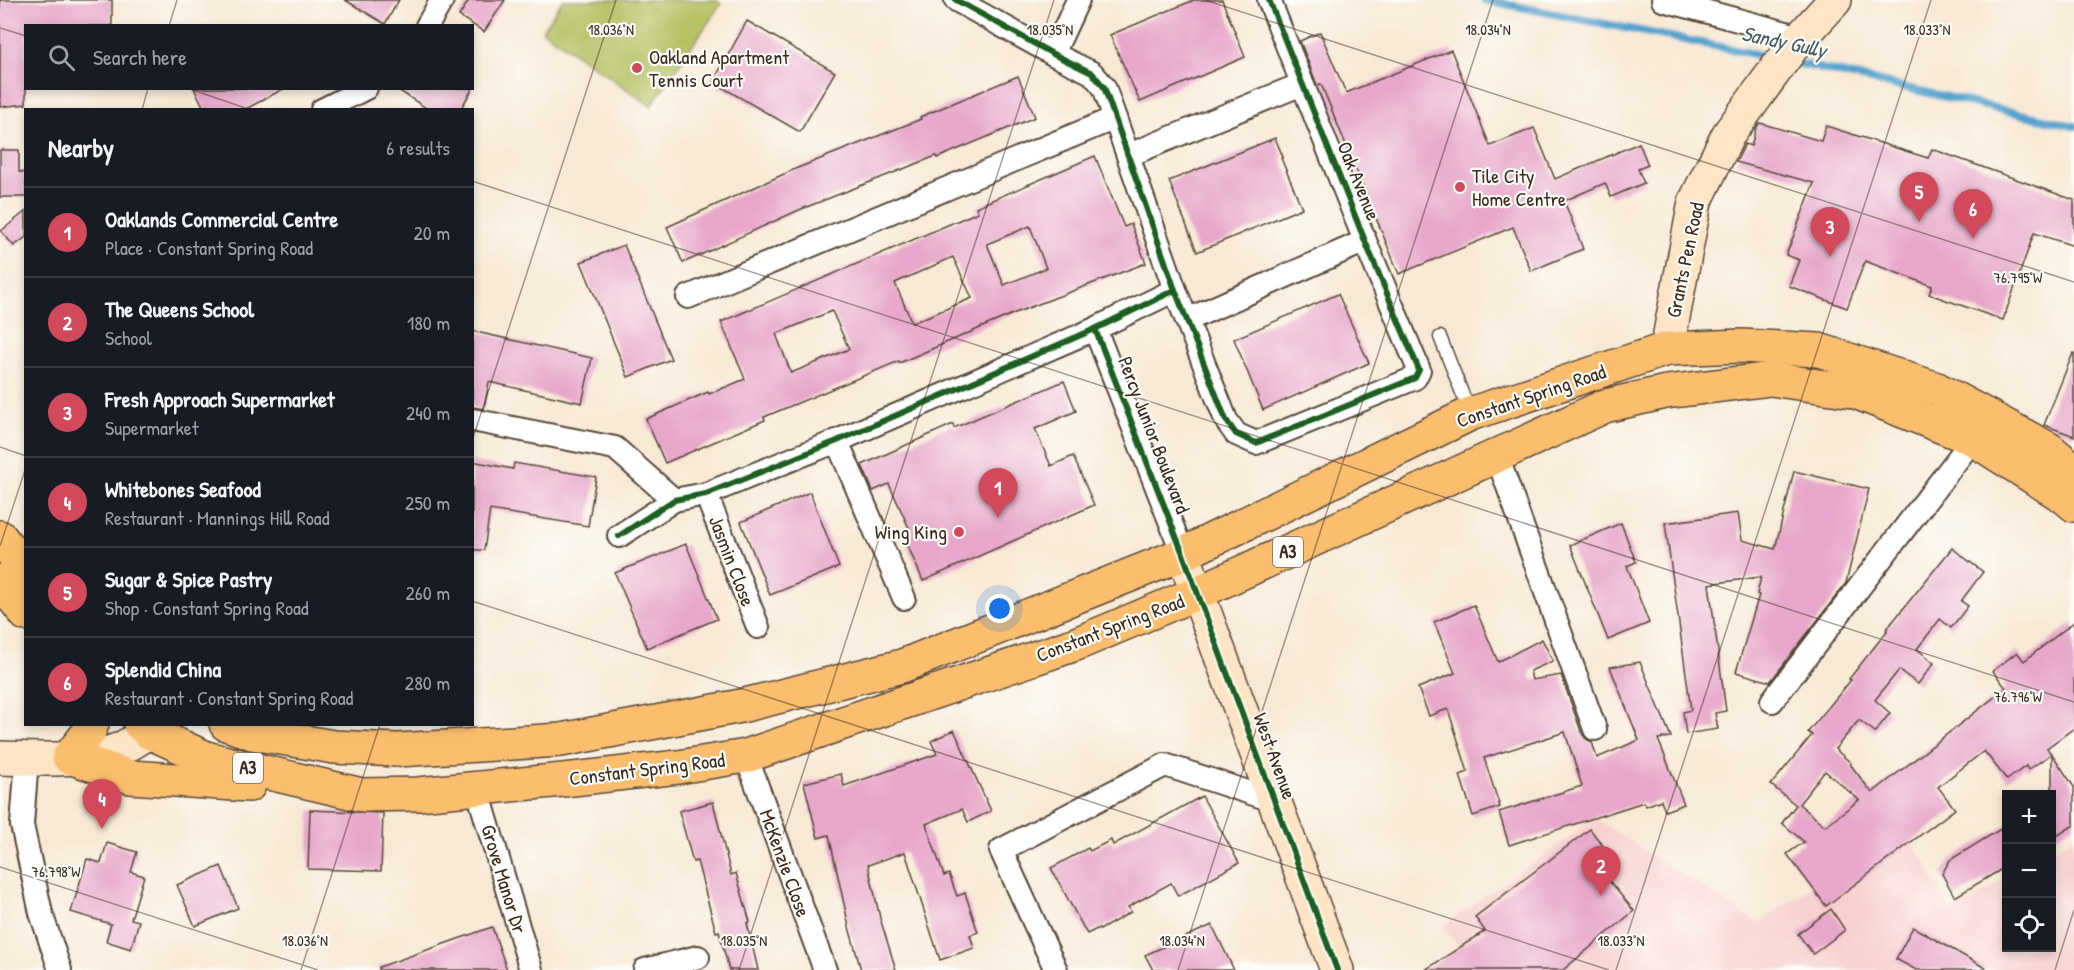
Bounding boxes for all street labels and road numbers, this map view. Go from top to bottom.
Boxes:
street label: Oak Avenue [1331,137,1387,224]
street label: Grants Pen Road [1659,200,1710,320]
street label: Percy Junior Boulevard [1112,352,1197,517]
street label: Constant Spring Road [1453,357,1609,434]
street label: Jasmin Close [703,512,762,610]
road number: A3 [1273,537,1303,567]
street label: Constant Spring Road [1032,587,1188,668]
street label: West Avenue [1247,709,1304,803]
street label: Constant Spring Road [568,746,726,791]
road number: A3 [233,753,263,783]
street label: McKenzie Close [754,805,817,920]
street label: Grove Manor Dr [475,821,534,937]

